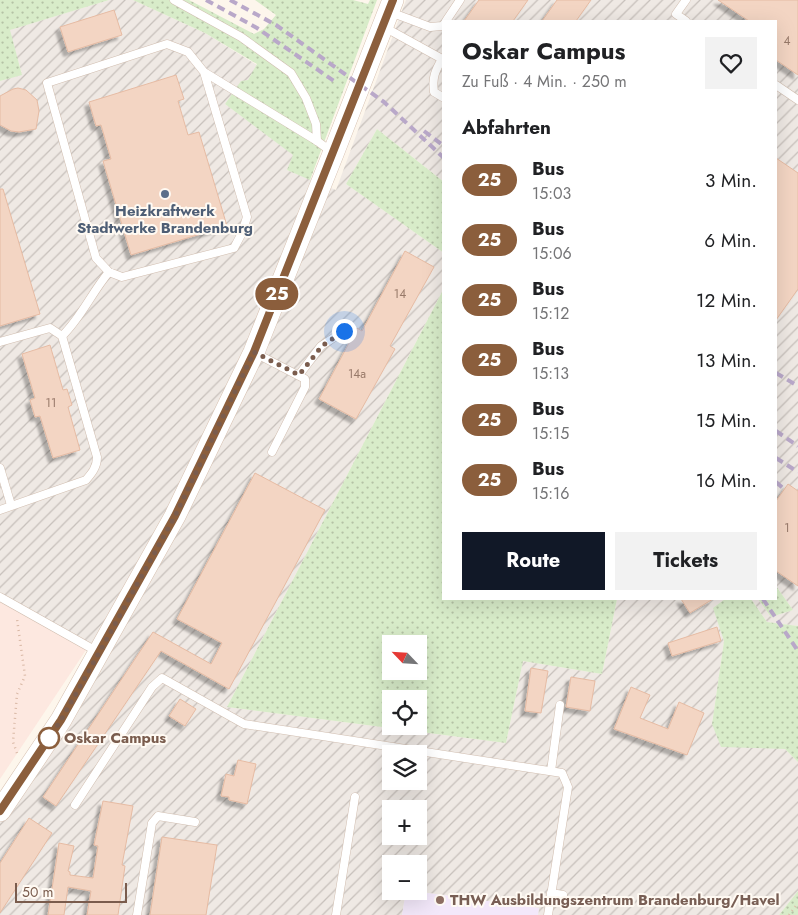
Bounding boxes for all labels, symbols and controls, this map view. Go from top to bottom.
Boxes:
house number: 4 [784,32,791,50]
text: Oskar Campus [462,33,626,68]
button: heart [705,37,757,89]
text: Zu Fuß · 4 Min. · 250 m [462,70,627,93]
text: Abfahrten [462,114,551,141]
text: Bus [532,155,564,182]
text: 25 [478,167,501,193]
text: 3 Min. [705,167,757,194]
text: 15:03 [532,182,571,205]
marker: Heizkraftwerk Stadtwerke Brandenburg [159,188,171,200]
place label: Heizkraftwerk Stadtwerke Brandenburg [77,200,253,239]
text: Bus [532,215,564,242]
text: 25 [478,227,501,253]
text: 6 Min. [704,227,757,254]
text: 15:06 [532,242,572,265]
text: Bus [532,275,564,302]
line badge: 25 [254,278,300,310]
text: 25 [265,281,289,307]
house number: 14 [394,285,406,303]
text: 25 [478,287,501,313]
text: 12 Min. [696,287,757,314]
text: 15:12 [532,302,569,325]
your location [332,319,357,344]
text: Bus [532,335,564,362]
text: 25 [478,347,501,373]
text: 13 Min. [696,347,757,374]
text: 15:13 [532,362,569,385]
house number: 14a [348,365,366,383]
house number: 11 [46,394,56,412]
text: Bus [532,395,564,422]
text: 25 [478,407,501,433]
text: 15 Min. [696,407,757,434]
text: 15:15 [532,422,569,445]
text: Bus [532,455,564,482]
text: 25 [478,467,501,493]
text: 16 Min. [696,467,757,494]
text: 15:16 [532,482,569,505]
house number: 1 [784,519,790,537]
button: Route [462,532,605,590]
button: Tickets [615,532,757,590]
north arrow [382,635,428,680]
map controls [382,635,427,900]
button: locate [382,690,427,735]
marker: Oskar Campus [38,727,60,749]
place label: Oskar Campus [64,727,166,749]
button: layers [382,745,427,790]
button: + [382,800,427,845]
button: − [382,855,427,900]
scale bar [15,880,128,903]
text: 50 m [22,882,53,902]
place label: THW Ausbildungszentrum Brandenburg/Havel [450,889,780,911]
marker: THW Ausbildungszentrum Brandenburg/Havel [434,894,446,906]

